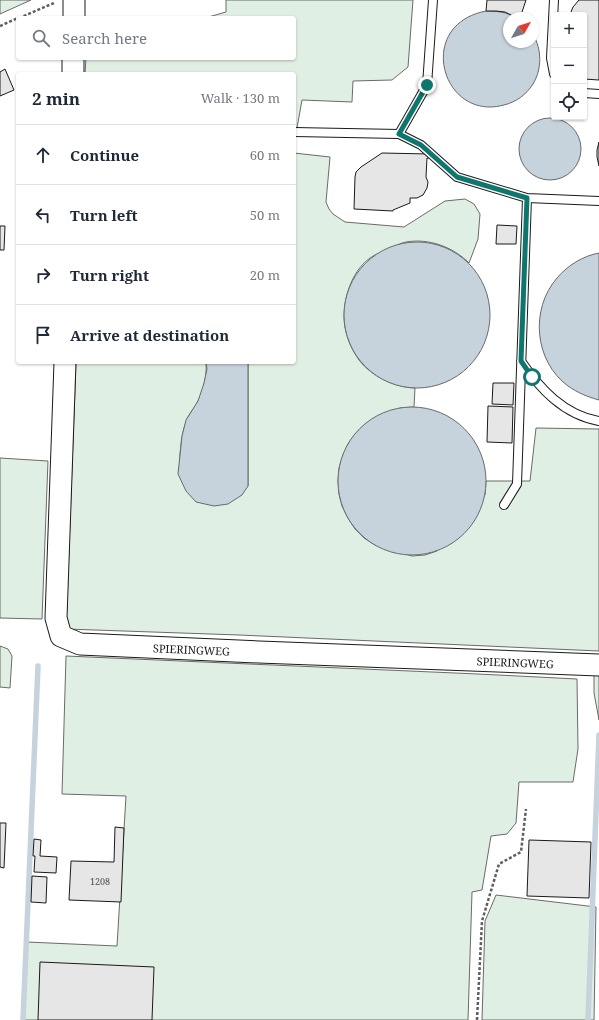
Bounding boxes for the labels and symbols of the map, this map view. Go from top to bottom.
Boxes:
north arrow [503,12,539,48]
route end [418,76,436,94]
route start [523,368,541,386]
street label: SPIERINGWEG [153,640,230,658]
street label: SPIERINGWEG [476,653,554,671]
house number: 1208 [90,875,110,888]

